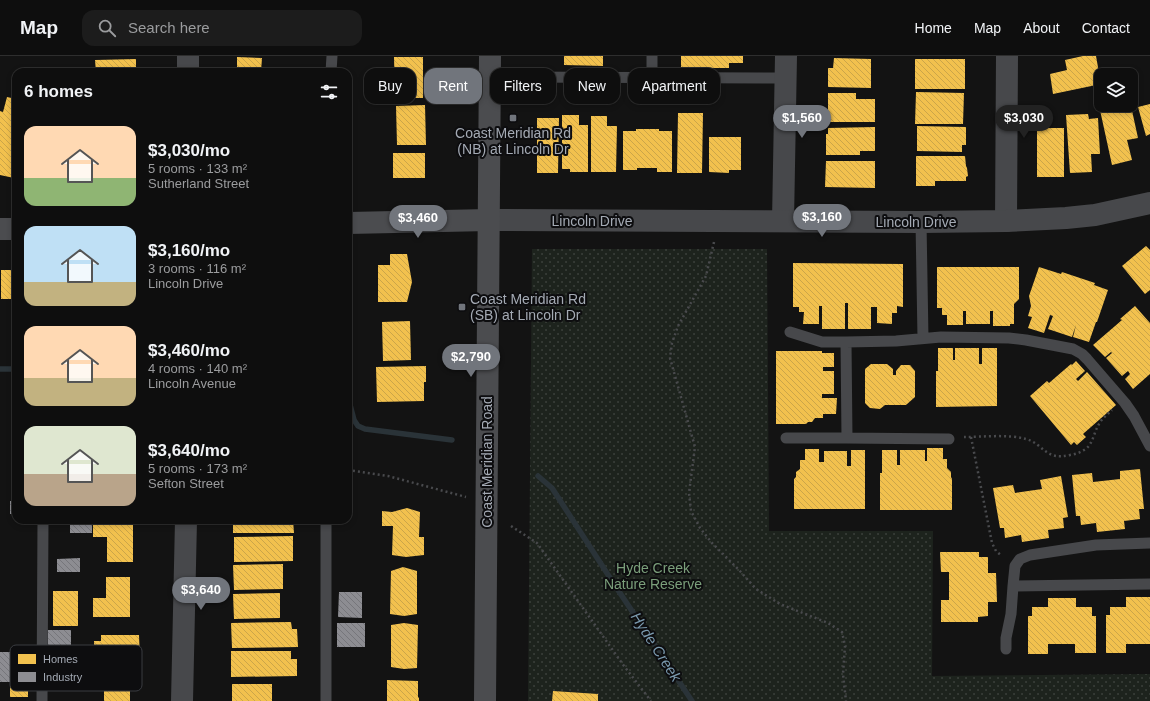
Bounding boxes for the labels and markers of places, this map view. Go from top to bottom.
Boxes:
pin: $1,560 [769,105,835,139]
pin: $3,030 [991,105,1057,139]
marker: Coast Meridian Rd (NB) at Lincoln Dr [508,113,518,123]
place label: Coast Meridian Rd (NB) at Lincoln Dr [455,125,571,157]
pin: $3,160 [789,204,855,238]
pin: $3,460 [385,205,451,239]
place label: Coast Meridian Rd (SB) at Lincoln Dr [470,291,586,323]
marker: Coast Meridian Rd (SB) at Lincoln Dr [457,302,467,312]
pin: $2,790 [438,344,504,378]
pin: $3,640 [168,577,234,611]

